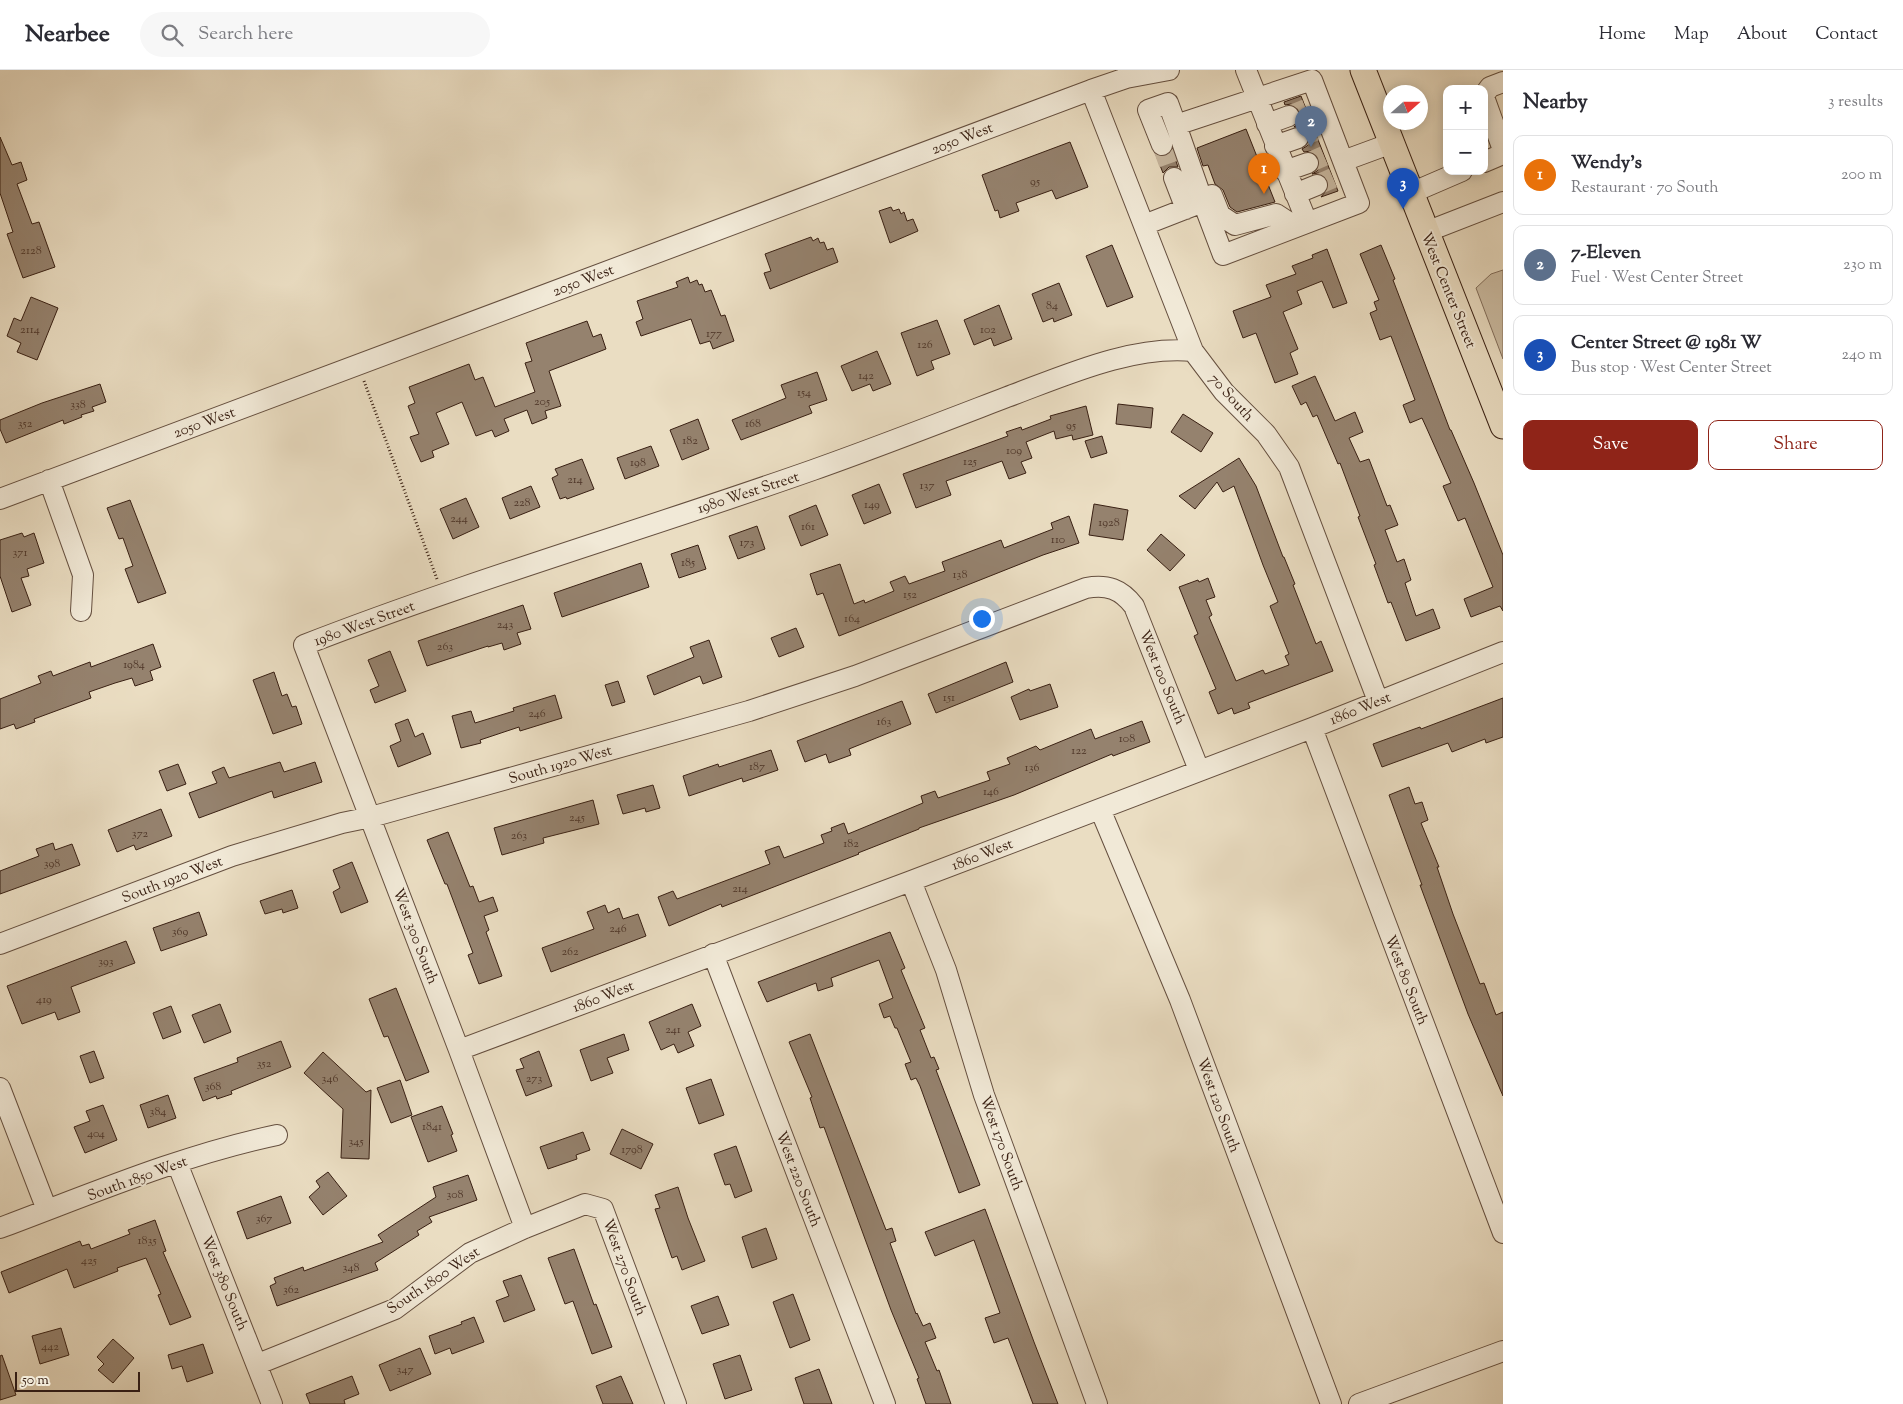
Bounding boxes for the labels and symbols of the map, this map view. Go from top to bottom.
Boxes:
north arrow [1383,85,1428,130]
pin: 2 [1295,106,1327,147]
street label: 2050 West [929,118,996,161]
pin: 1 [1248,153,1280,194]
pin: 3 [1387,168,1419,209]
house number: 95 [1030,173,1040,191]
street label: West Center Street [1415,229,1480,352]
house number: 2128 [20,242,42,260]
street label: 2050 West [550,260,617,303]
house number: 84 [1046,297,1058,315]
house number: 2114 [20,321,40,339]
house number: 102 [980,321,996,339]
house number: 177 [706,325,722,343]
house number: 126 [917,336,933,354]
house number: 142 [858,367,874,385]
street label: 70 South [1204,369,1258,427]
house number: 154 [797,384,811,402]
house number: 205 [534,393,550,411]
house number: 338 [70,396,86,414]
street label: 2050 West [171,403,238,444]
house number: 352 [18,415,33,433]
house number: 168 [745,415,761,433]
house number: 95 [1066,417,1076,435]
house number: 182 [682,432,698,450]
house number: 109 [1006,442,1022,460]
house number: 125 [963,453,977,471]
house number: 198 [630,454,646,472]
street label: 1980 West Street [695,467,802,520]
house number: 214 [567,471,583,489]
house number: 137 [920,477,934,495]
house number: 228 [513,494,531,512]
house number: 149 [864,496,880,514]
house number: 244 [450,510,468,528]
house number: 1928 [1098,514,1120,532]
house number: 161 [801,518,815,536]
house number: 110 [1051,531,1065,549]
house number: 173 [740,534,755,552]
house number: 371 [13,544,27,562]
house number: 185 [681,554,695,572]
house number: 138 [953,566,967,584]
house number: 152 [903,586,917,604]
street label: 1980 West Street [311,596,418,652]
your location [969,606,995,632]
house number: 164 [844,610,860,628]
house number: 243 [497,616,513,634]
street label: West 100 South [1133,627,1190,728]
house number: 263 [437,638,453,656]
house number: 1984 [123,656,145,674]
street label: 1860 West [1327,688,1394,731]
house number: 151 [943,689,955,707]
house number: 246 [528,705,546,723]
house number: 163 [877,713,892,731]
house number: 108 [1119,730,1135,748]
street label: South 1920 West [506,741,615,790]
house number: 122 [1071,742,1087,760]
house number: 187 [749,758,765,776]
house number: 136 [1025,759,1039,777]
house number: 146 [983,783,999,801]
house number: 245 [569,809,585,827]
house number: 372 [132,825,149,843]
house number: 263 [511,827,527,845]
street label: 1860 West [949,834,1016,877]
house number: 182 [843,835,859,853]
street label: South 1920 West [119,852,226,909]
house number: 398 [44,855,60,873]
house number: 214 [732,880,748,898]
street label: West 300 South [387,886,443,988]
house number: 246 [609,920,627,938]
house number: 369 [172,923,188,941]
street label: West 80 South [1379,933,1432,1029]
house number: 262 [561,943,579,961]
house number: 393 [98,953,114,971]
street label: 1860 West [570,976,637,1019]
house number: 419 [36,991,52,1009]
house number: 241 [665,1021,681,1039]
house number: 352 [257,1055,272,1073]
street label: West 120 South [1191,1055,1245,1156]
house number: 346 [322,1070,338,1088]
house number: 273 [526,1070,542,1088]
house number: 368 [205,1078,221,1096]
street label: West 170 South [974,1093,1028,1194]
house number: 384 [150,1103,166,1121]
house number: 1841 [422,1118,442,1136]
house number: 404 [87,1125,105,1143]
street label: West 220 South [770,1128,826,1231]
house number: 345 [348,1133,364,1151]
house number: 1798 [621,1141,643,1159]
street label: South 1850 West [85,1152,190,1207]
house number: 308 [446,1186,464,1204]
house number: 367 [256,1210,272,1228]
street label: West 270 South [596,1216,651,1319]
house number: 1835 [137,1232,157,1250]
street label: West 380 South [195,1233,252,1334]
street label: South 1800 West [383,1242,484,1320]
house number: 425 [81,1252,97,1270]
house number: 348 [343,1259,359,1277]
house number: 362 [283,1281,299,1299]
house number: 442 [41,1338,59,1356]
house number: 347 [397,1361,413,1379]
scale bar [15,1369,140,1392]

